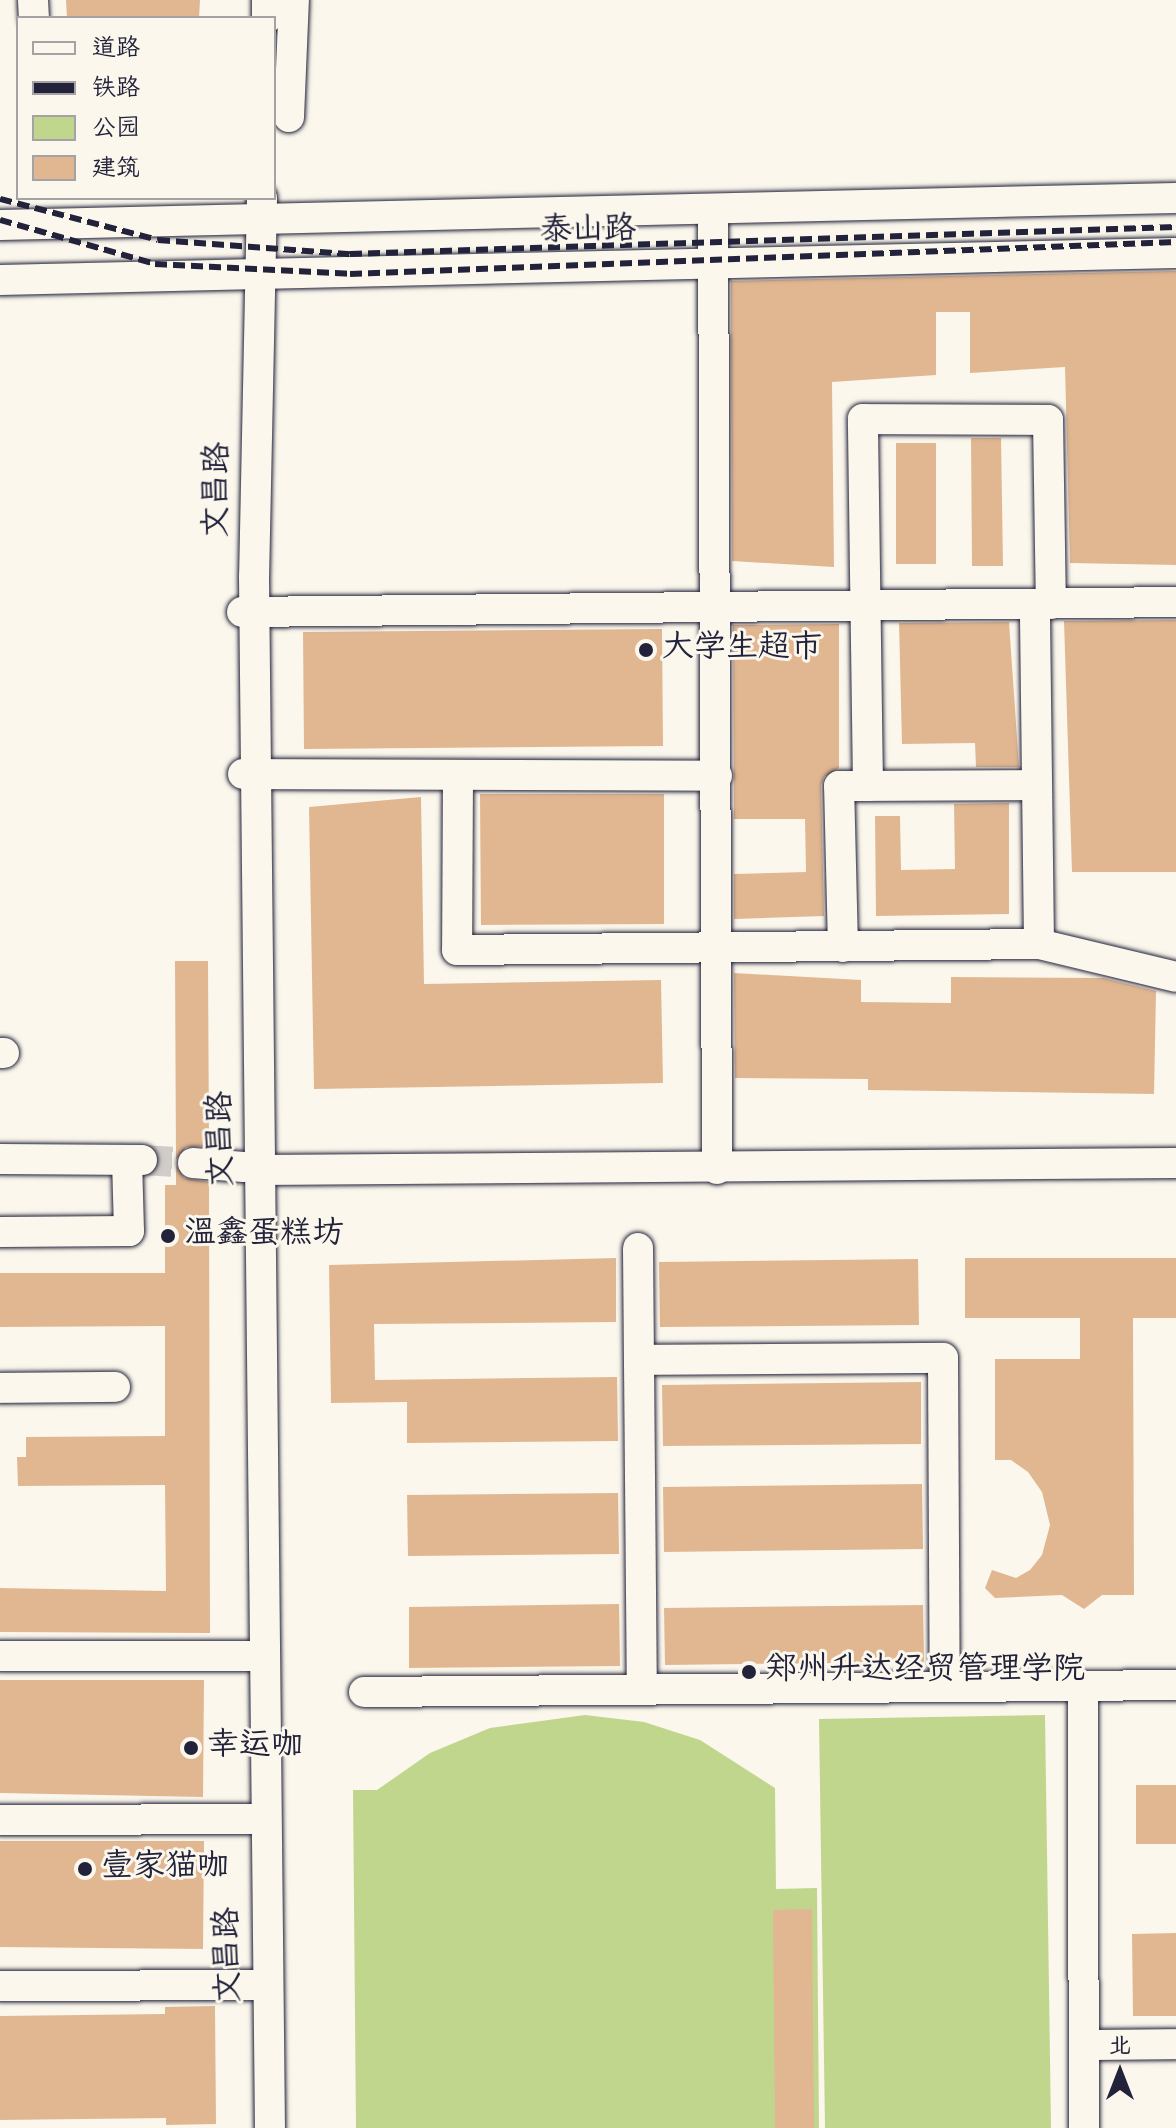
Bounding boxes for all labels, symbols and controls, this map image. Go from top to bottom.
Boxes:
legend [16,16,276,200]
text: 道路 [92,33,140,67]
text: 铁路 [92,73,140,107]
text: 公园 [92,113,140,147]
text: 建筑 [92,153,140,187]
street label: 泰山路 [540,213,636,253]
street label: 文昌路 [200,442,240,538]
place label: 大学生超市 [662,631,822,669]
marker: 大学生超市 [637,641,655,659]
street label: 文昌路 [204,1091,244,1187]
place label: 温鑫蛋糕坊 [184,1217,344,1255]
marker: 温鑫蛋糕坊 [159,1227,177,1245]
place label: 郑州升达经贸管理学院 [765,1653,1085,1691]
marker: 郑州升达经贸管理学院 [740,1663,758,1681]
place label: 幸运咖 [207,1729,303,1767]
marker: 幸运咖 [182,1739,200,1757]
place label: 壹家猫咖 [101,1850,229,1888]
marker: 壹家猫咖 [76,1860,94,1878]
street label: 文昌路 [211,1907,251,2003]
north arrow [1080,2032,1160,2112]
text: 北 [1109,2032,1131,2063]

